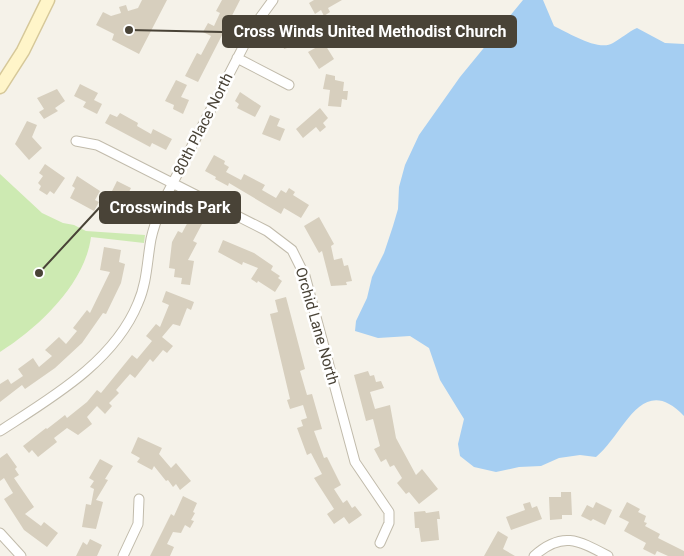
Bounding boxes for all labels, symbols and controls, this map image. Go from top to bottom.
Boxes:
callout: Cross Winds United Methodist Church [223,16,516,47]
text: Cross Winds United Methodist Church [233,22,507,41]
street label: 80th Place North [169,70,237,178]
callout: Crosswinds Park [100,192,240,223]
text: Crosswinds Park [110,198,231,217]
street label: Orchid Lane North [292,265,342,387]

